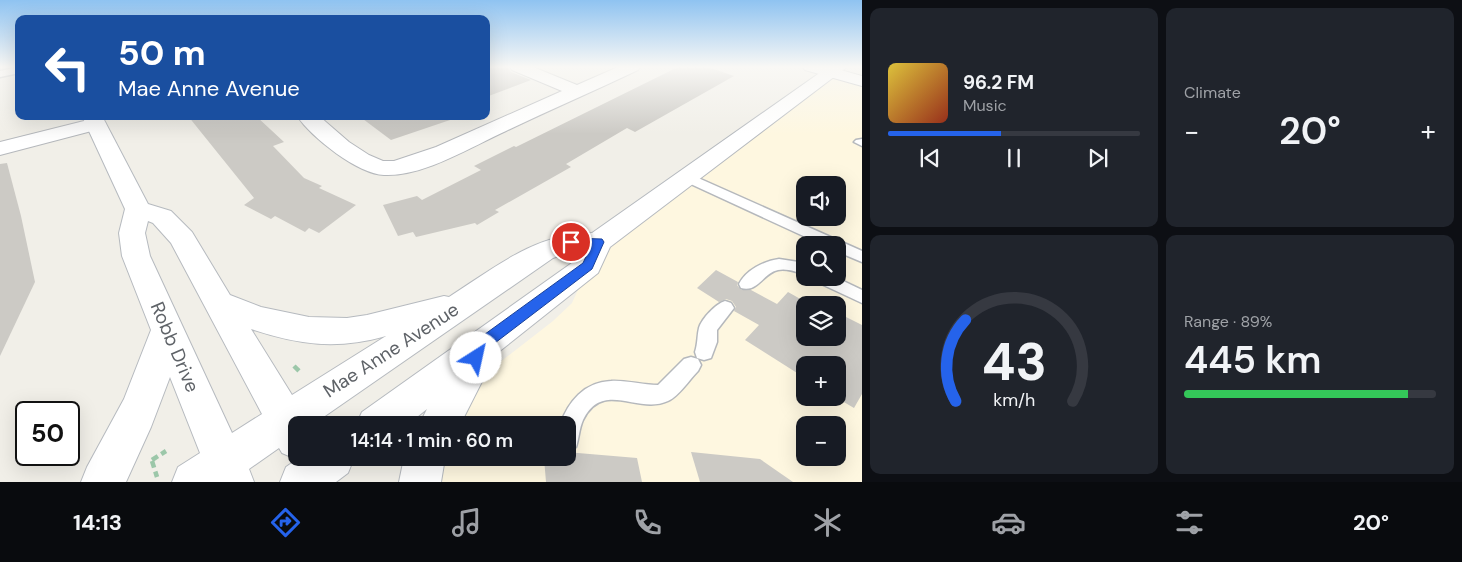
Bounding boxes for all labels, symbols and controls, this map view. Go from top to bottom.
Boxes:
text: 50 m [118,30,206,76]
icon: left [35,35,100,100]
text: 96.2 FM [963,70,1034,95]
text: Mae Anne Avenue [118,74,300,103]
text: Climate [1184,82,1241,103]
text: Music [963,95,1007,116]
text: 20° [1279,106,1341,156]
text: − [1184,113,1199,150]
text: + [1421,113,1436,150]
icon: previous [916,144,944,172]
icon: pause [1000,144,1028,172]
icon: next [1084,144,1112,172]
map controls [796,176,846,466]
button: sound [796,176,846,226]
pin [550,221,592,263]
icon: arrive [557,228,585,256]
button: search [796,236,846,286]
button: layers [796,296,846,346]
street label: Mae Anne Avenue [318,297,464,403]
street label: Robb Drive [145,298,205,396]
text: Range · 89% [1184,311,1272,332]
text: 43 [981,328,1047,396]
position arrow [449,331,501,383]
text: 445 km [1184,335,1322,385]
button: + [796,356,846,406]
text: km/h [993,388,1035,412]
speed limit sign: 50 [15,401,80,466]
button: − [796,416,846,466]
text: 14:14 · 1 min · 60 m [351,428,513,453]
icon: directions [268,505,303,540]
icon: music [449,505,484,540]
icon: phone [630,505,665,540]
icon: climate [810,505,845,540]
icon: car [991,505,1026,540]
icon: filters [1172,505,1207,540]
text: 14:13 [73,508,122,537]
text: 20° [1353,508,1389,537]

